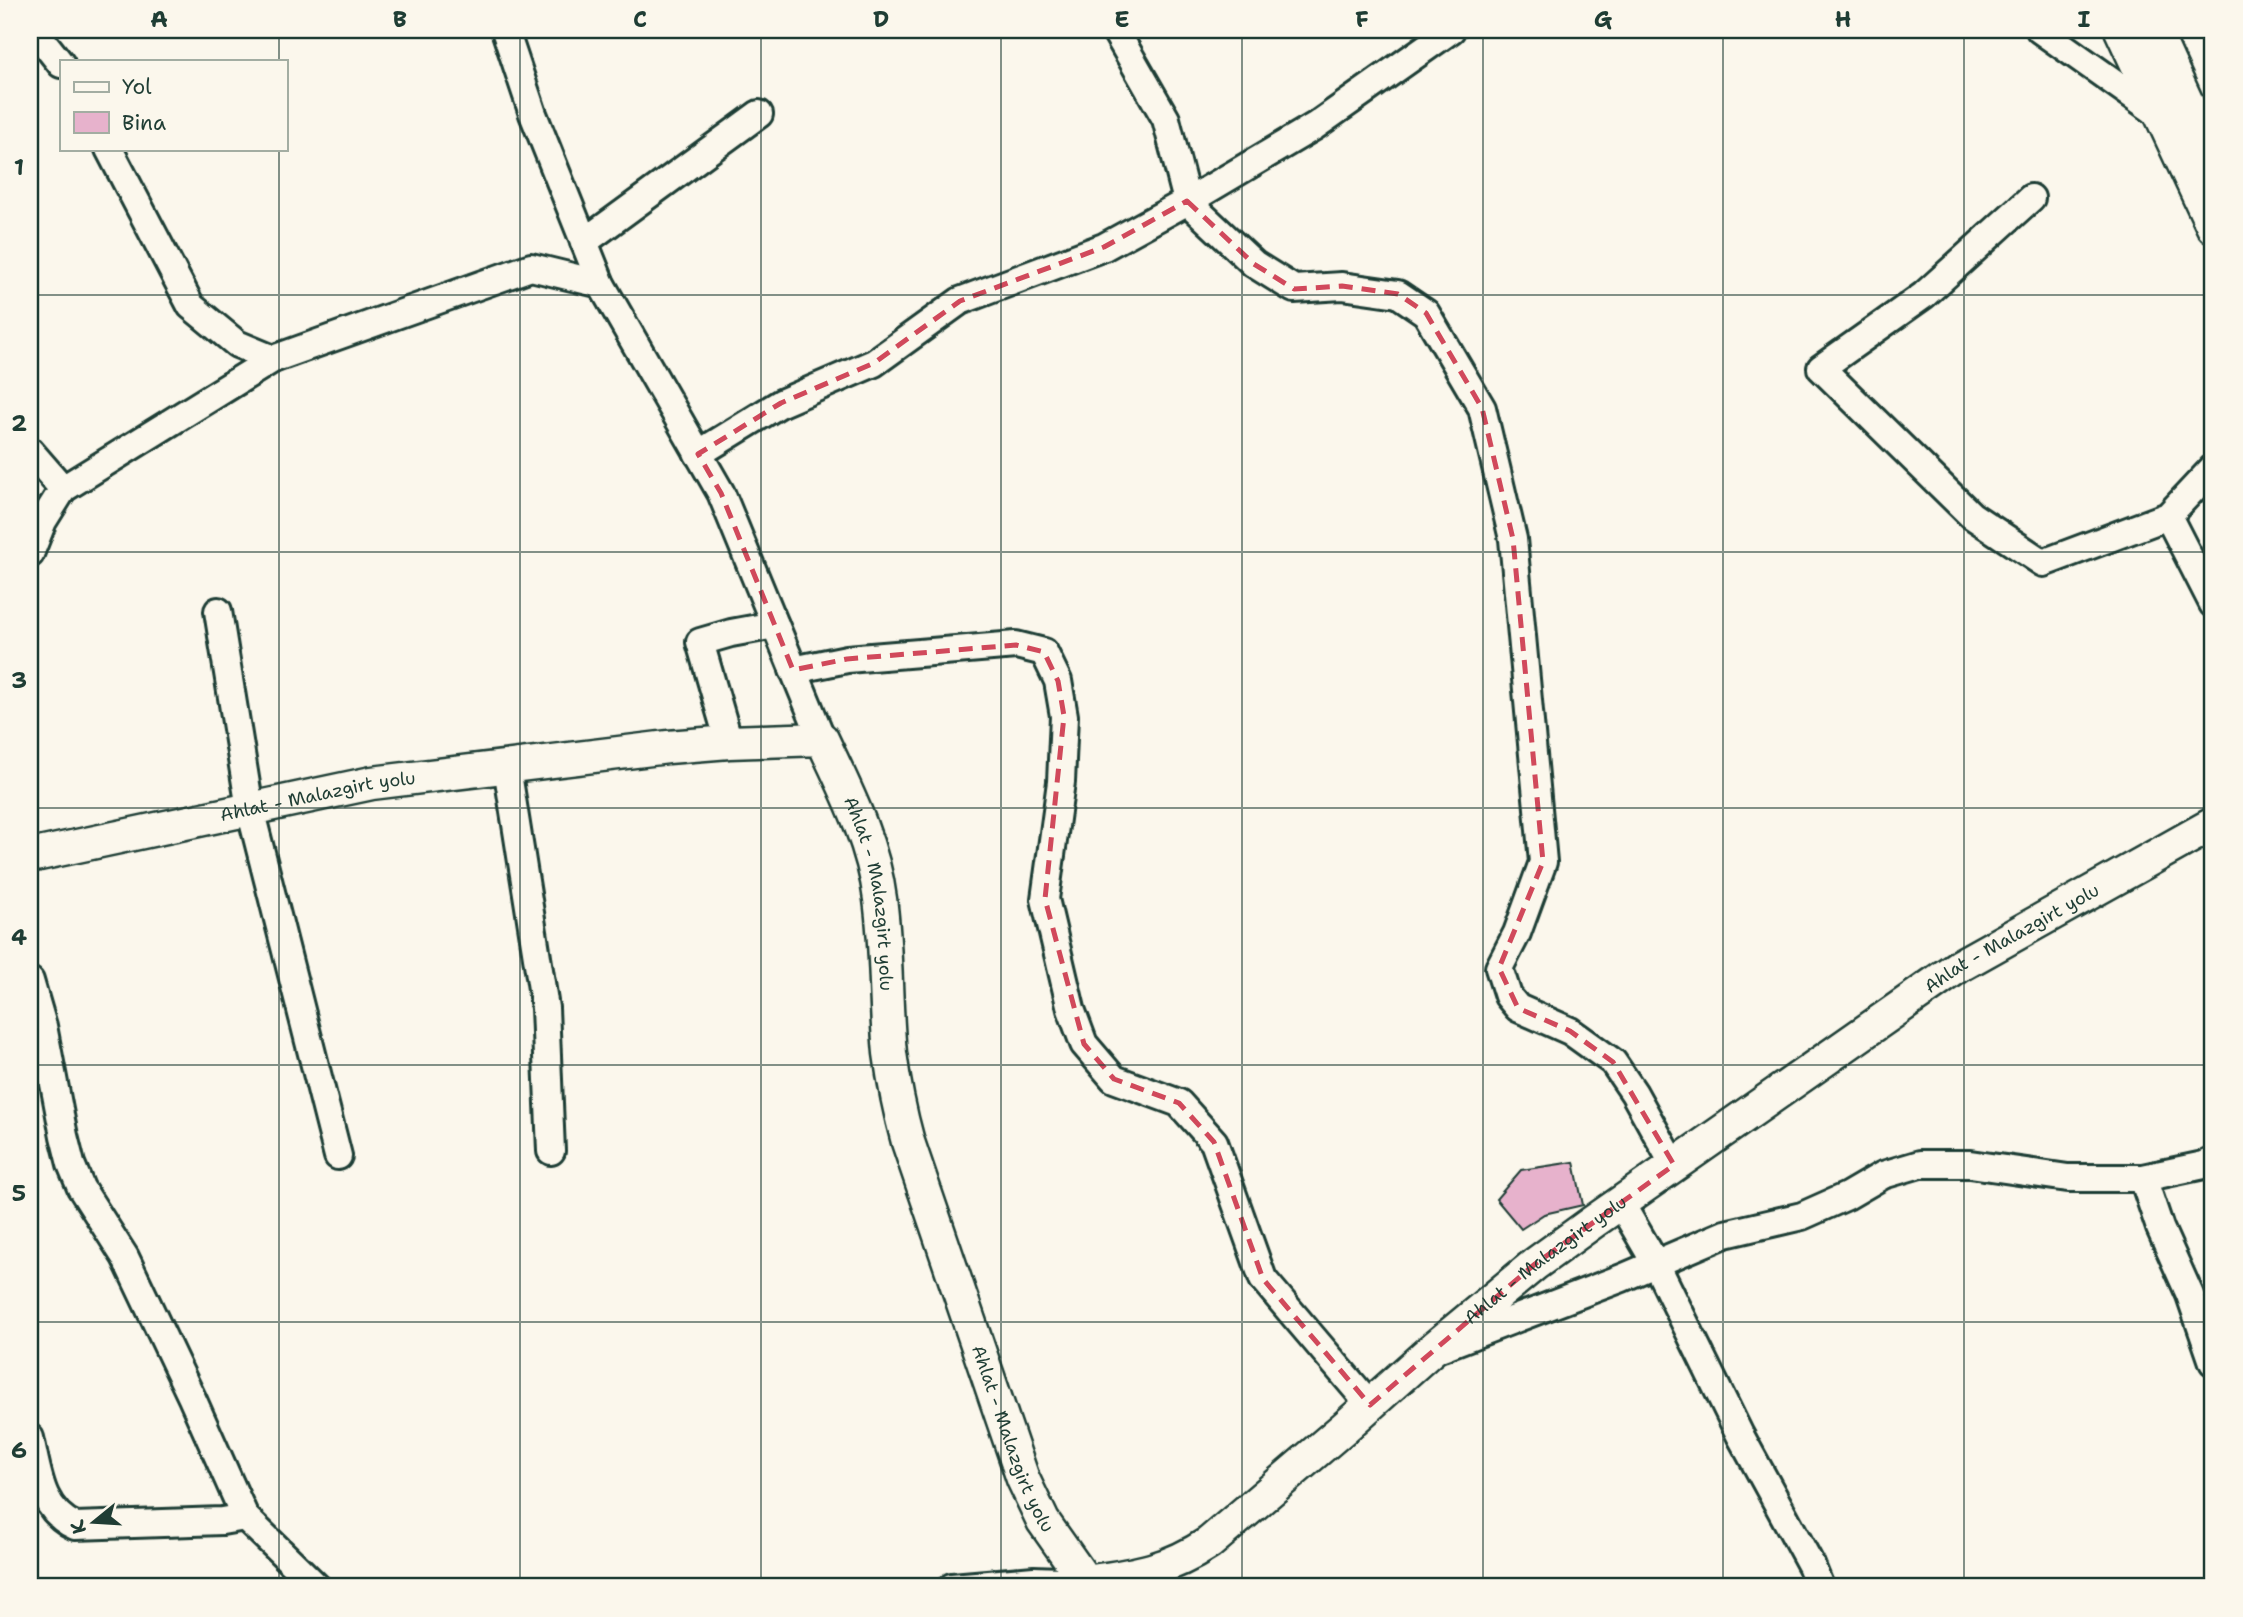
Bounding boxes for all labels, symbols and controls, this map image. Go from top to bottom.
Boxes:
text: A [150,4,168,34]
text: B [393,4,407,34]
text: C [633,4,647,34]
text: D [873,4,889,34]
text: E [1114,4,1130,34]
text: F [1355,4,1369,34]
text: G [1594,4,1613,34]
text: H [1835,4,1851,34]
text: I [2078,4,2091,34]
legend [60,60,287,150]
text: Yol [122,73,152,101]
text: Bina [122,109,166,137]
text: 1 [14,152,24,182]
text: 2 [11,408,27,438]
text: 3 [11,665,27,695]
street label: Ahlat - Malazgirt yolu [218,766,417,827]
street label: Ahlat - Malazgirt yolu [838,793,898,991]
street label: Ahlat - Malazgirt yolu [1920,878,2104,999]
text: 4 [11,922,27,952]
text: 5 [12,1178,26,1208]
street label: Ahlat - Malazgirt yolu [1459,1190,1632,1330]
street label: Ahlat - Malazgirt yolu [966,1342,1059,1537]
text: 6 [11,1435,27,1465]
north arrow [60,1488,130,1558]
text: K [64,1517,92,1537]

